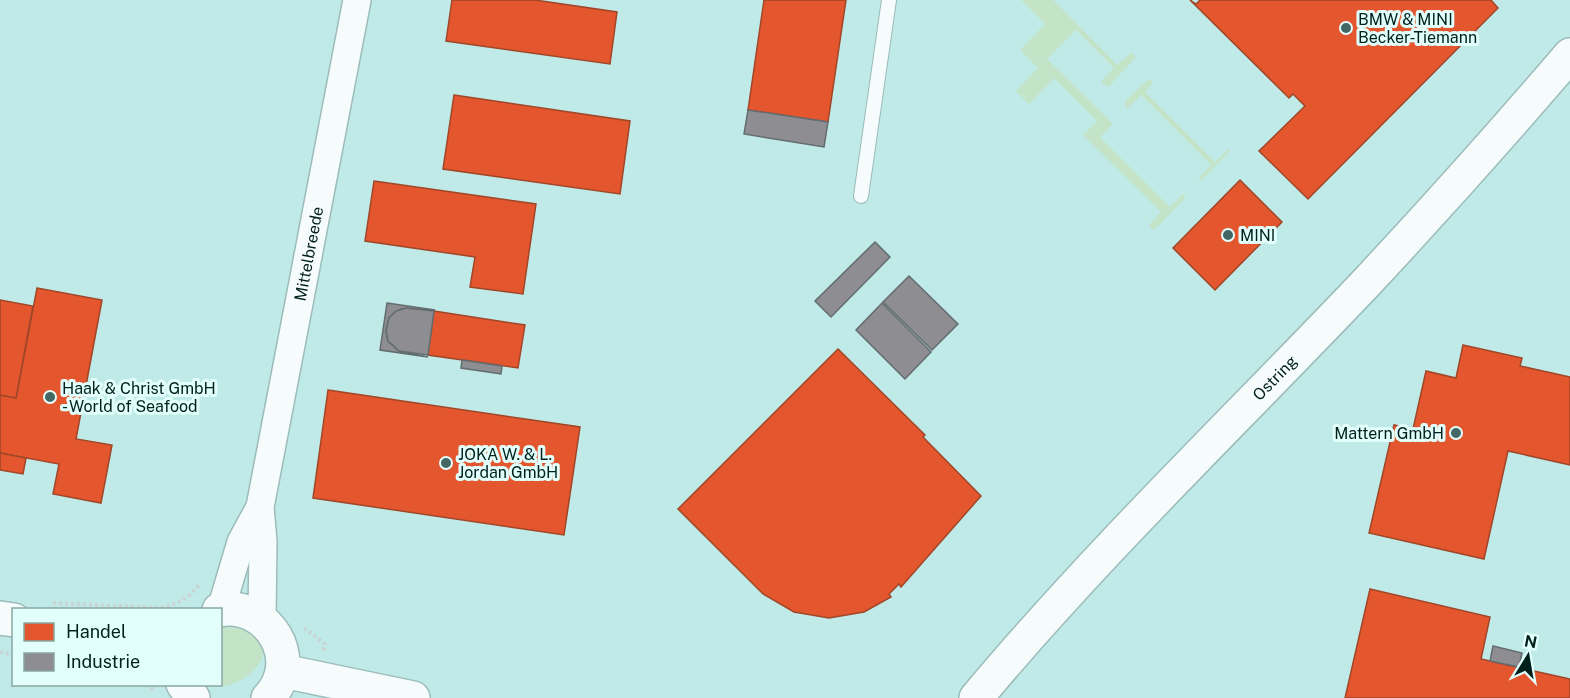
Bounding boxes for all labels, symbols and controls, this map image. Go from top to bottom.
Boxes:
place label: BMW & MINI Becker-Tiemann [1358,10,1477,47]
marker: BMW & MINI Becker-Tiemann [1339,21,1353,35]
street label: Mittelbreede [290,205,327,303]
place label: MINI [1240,226,1275,245]
marker: MINI [1221,228,1235,242]
street label: Ostring [1248,351,1301,404]
place label: Haak & Christ GmbH - World of Seafood [62,379,216,416]
marker: Haak & Christ GmbH - World of Seafood [43,390,57,404]
place label: Mattern GmbH [1334,424,1444,443]
marker: Mattern GmbH [1449,426,1463,440]
place label: JOKA W. & L. Jordan GmbH [458,445,558,482]
marker: JOKA W. & L. Jordan GmbH [439,456,453,470]
legend [12,608,222,686]
text: Handel [66,621,126,642]
north arrow [1498,626,1558,686]
text: N [1523,631,1539,652]
text: Industrie [66,651,140,672]

